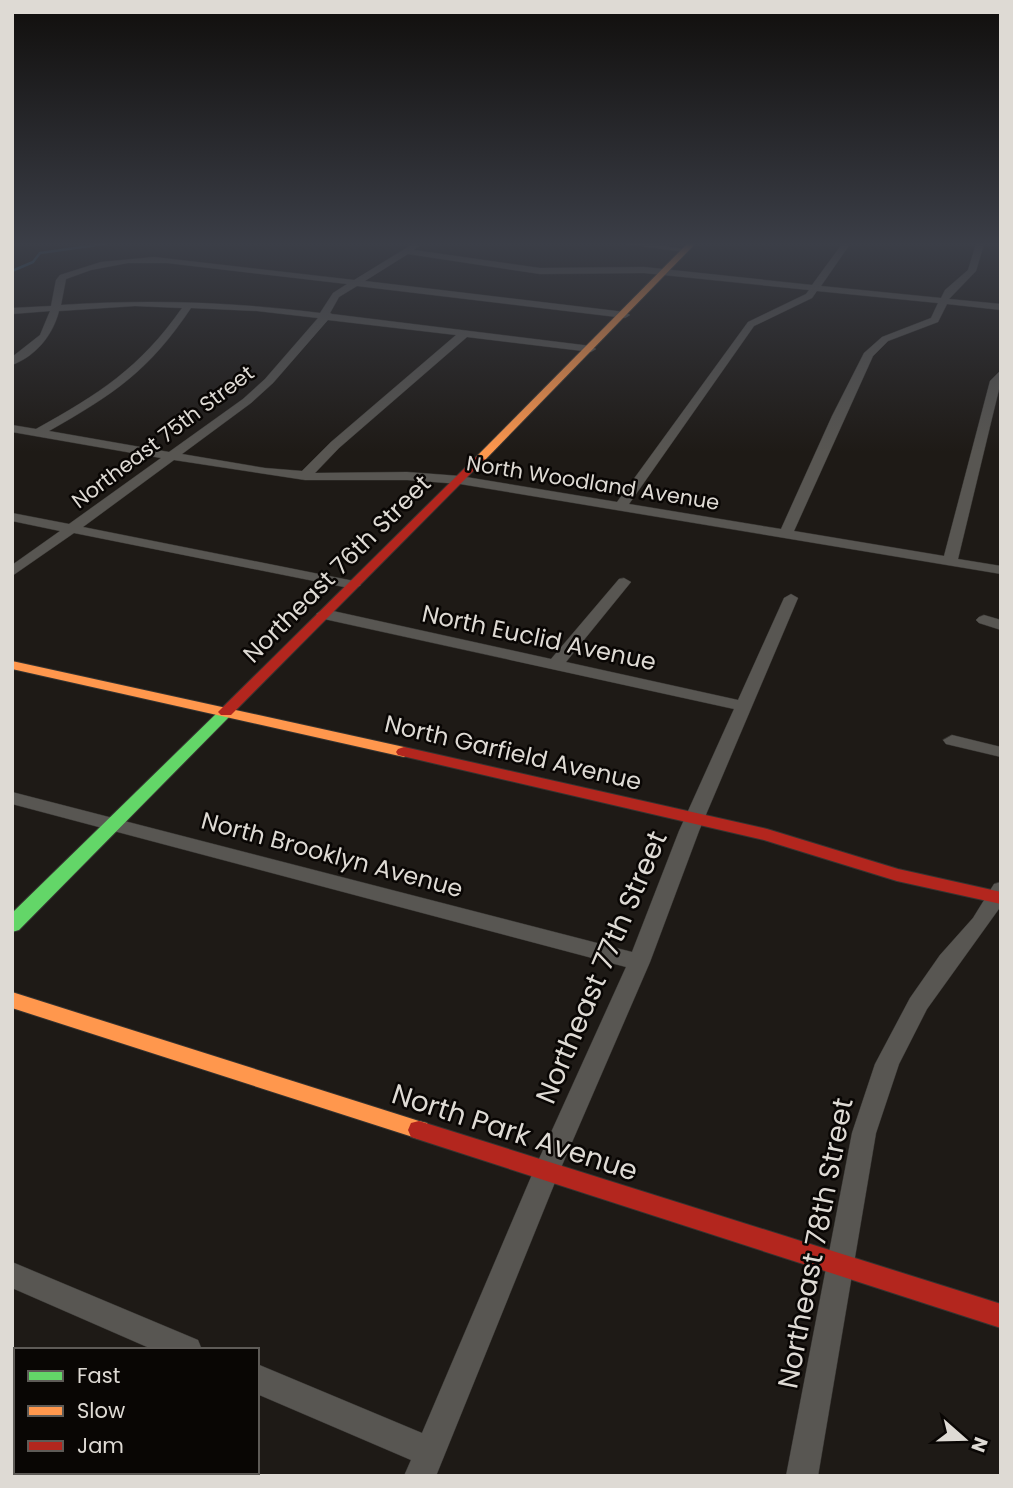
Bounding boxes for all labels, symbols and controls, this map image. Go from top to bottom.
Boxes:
street label: Northeast 75th Street [66,358,260,515]
street label: North Woodland Avenue [465,448,722,517]
street label: Northeast 76th Street [235,467,438,670]
street label: North Euclid Avenue [419,597,659,678]
street label: North Garfield Avenue [381,707,645,798]
street label: North Brooklyn Avenue [198,804,467,905]
street label: Northeast 77th Street [526,825,677,1110]
street label: North Park Avenue [387,1074,643,1191]
street label: Northeast 78th Street [768,1094,863,1392]
legend [14,1348,259,1474]
text: Fast [77,1361,120,1390]
text: Slow [77,1396,125,1425]
north arrow [929,1404,999,1474]
text: Jam [77,1431,124,1460]
text: N [964,1433,995,1456]

